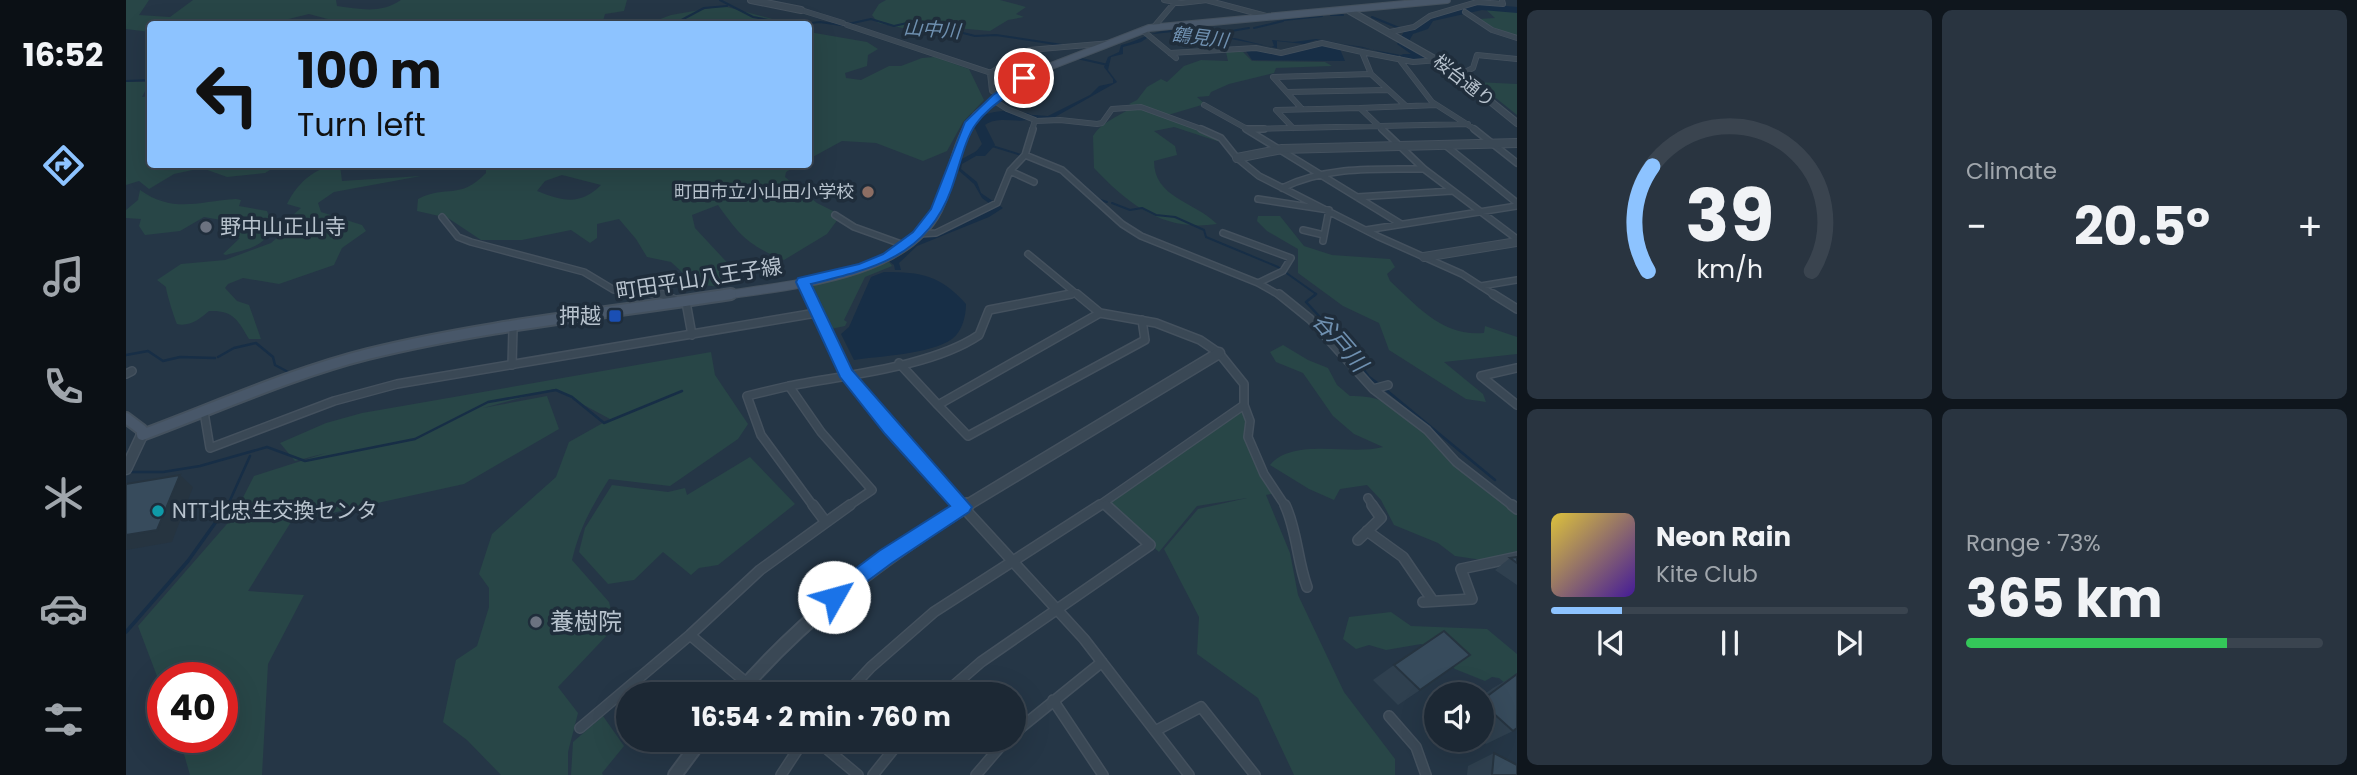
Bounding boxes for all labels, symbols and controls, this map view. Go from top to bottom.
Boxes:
water label: 山中川 [903,14,963,45]
water label: 鶴見川 [1170,21,1232,55]
text: 16:52 [23,32,103,77]
text: 100 m [297,37,442,105]
pin [994,48,1054,108]
icon: left [182,49,273,140]
street label: 桜台通り [1428,49,1500,113]
icon: arrive [1005,59,1043,97]
text: Turn left [297,102,426,147]
icon: directions [39,141,88,190]
text: Climate [1966,155,2057,187]
text: 39 [1685,165,1774,266]
place label: 町田市立小山田小学校 [674,179,854,204]
marker: 町田市立小山田小学校 [860,184,876,200]
text: 20.5° [2074,190,2210,263]
text: − [1966,200,1987,253]
text: + [2297,200,2323,253]
place label: 野中山正山寺 [220,212,346,241]
marker: 野中山正山寺 [198,219,214,235]
street label: 町田平山八王子線 [614,251,784,306]
text: km/h [1696,251,1763,286]
icon: music [39,252,88,301]
place label: 押越 [559,301,601,330]
water label: 谷戸川 [1305,305,1377,381]
marker: 押越 [607,308,623,324]
icon: phone [39,362,88,411]
icon: climate [39,473,88,522]
place label: NTT北忠生交換センタ [172,496,377,525]
marker: NTT北忠生交換センタ [150,503,166,519]
text: Neon Rain [1656,519,1791,555]
text: Range · 73% [1966,527,2101,559]
text: Kite Club [1656,558,1758,590]
position arrow [797,560,871,634]
text: 365 km [1966,562,2163,635]
icon: car [39,584,88,633]
place label: 養樹院 [550,605,622,638]
marker: 養樹院 [528,614,544,630]
icon: previous [1592,624,1630,662]
icon: pause [1711,624,1749,662]
icon: next [1830,624,1868,662]
speed limit sign: 40 [147,662,238,753]
map controls [1424,682,1494,752]
button: sound [1424,682,1494,752]
icon: filters [39,695,88,744]
text: 16:54 · 2 min · 760 m [691,699,951,735]

